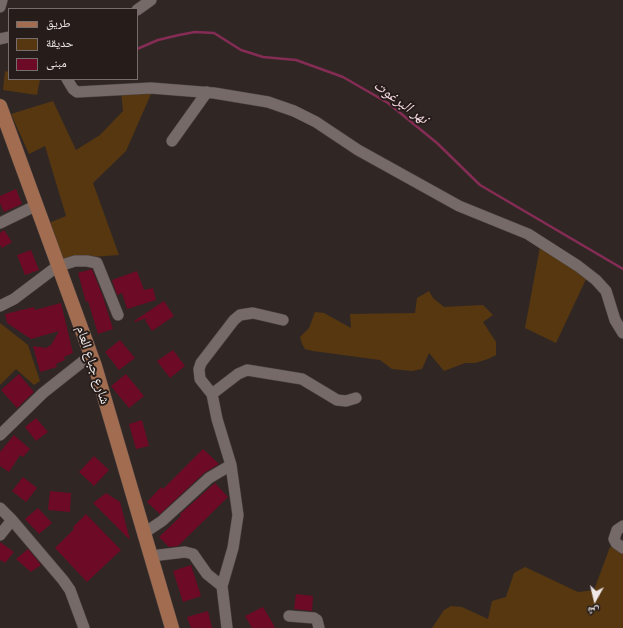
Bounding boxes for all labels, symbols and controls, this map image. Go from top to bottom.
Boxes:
legend [8,8,138,80]
text: طريق [46,15,71,30]
text: حديقة [46,35,74,50]
text: مبنى [46,55,67,70]
water label: نهر البرغوت [370,76,432,128]
street label: شارع جباع العام [72,324,114,406]
north arrow [575,580,615,620]
text: ش [587,604,600,620]

